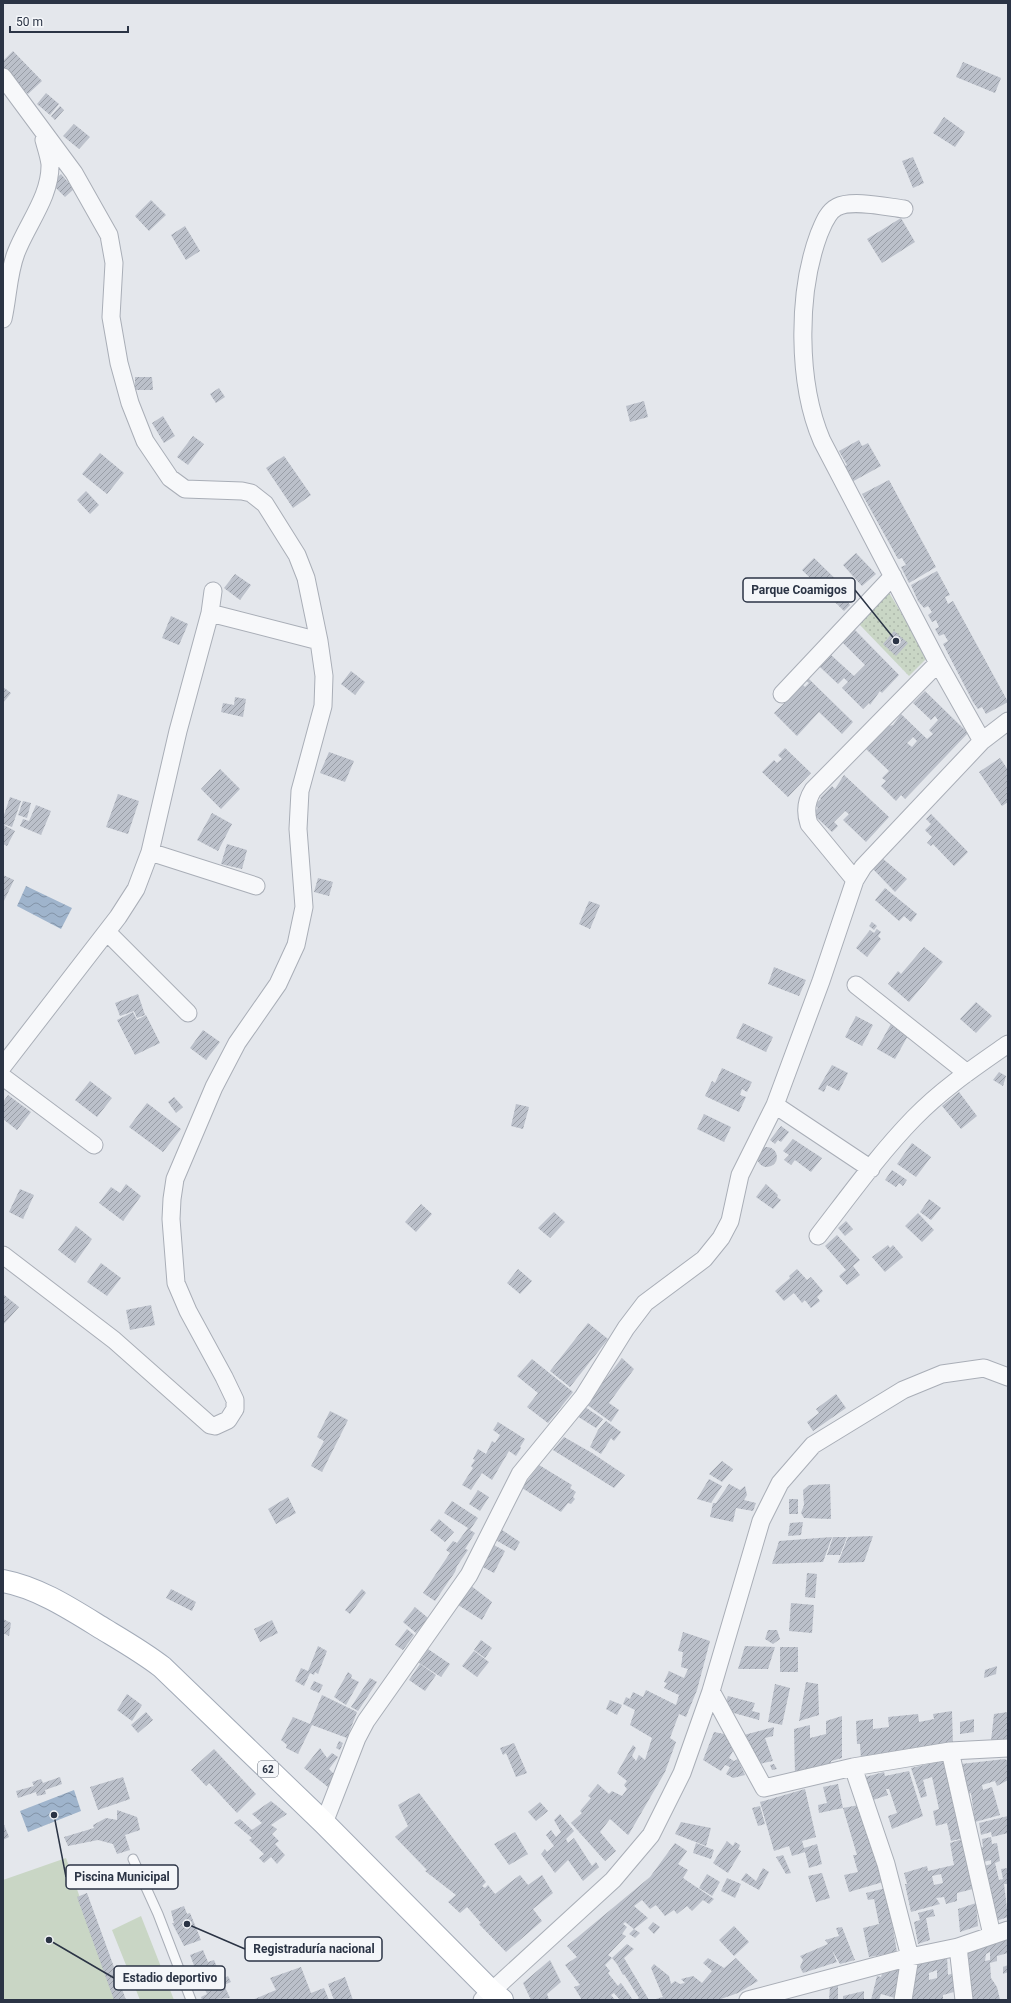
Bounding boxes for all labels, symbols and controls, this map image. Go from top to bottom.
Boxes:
scale bar [10,8,128,34]
text: 50 m [16,15,43,29]
callout: Parque Coamigos [743,578,855,602]
text: Parque Coamigos [751,583,847,597]
road number: 62 [258,1761,278,1777]
callout: Piscina Municipal [66,1865,178,1889]
text: Piscina Municipal [74,1870,170,1884]
callout: Registraduría nacional [245,1937,382,1961]
text: Registraduría nacional [253,1942,375,1956]
callout: Estadio deportivo [114,1966,225,1990]
text: Estadio deportivo [123,1971,217,1985]

